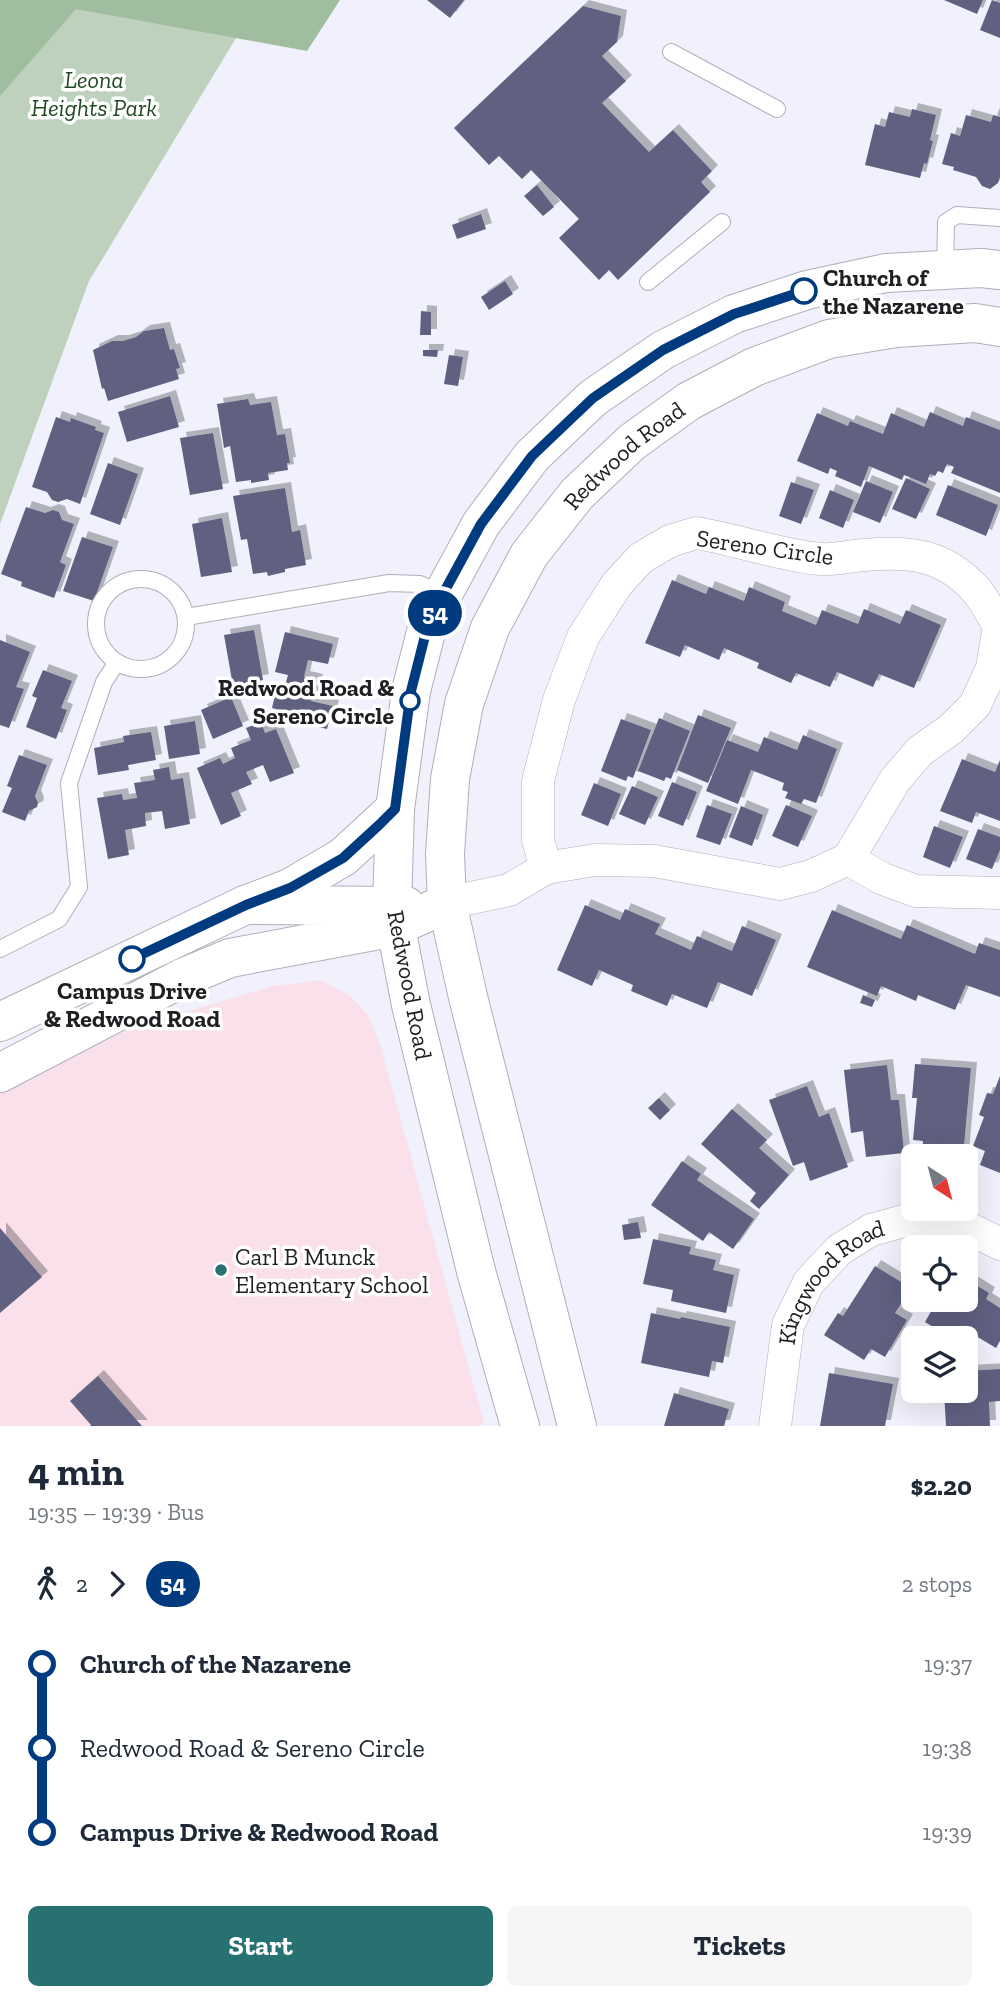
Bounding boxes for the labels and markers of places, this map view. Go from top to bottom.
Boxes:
place label: Church of the Nazarene [823,263,964,320]
marker: Church of the Nazarene [791,278,817,304]
place label: Redwood Road & Sereno Circle [218,673,394,730]
marker: Redwood Road & Sereno Circle [400,691,420,711]
marker: Campus Drive & Redwood Road [119,946,145,972]
place label: Campus Drive & Redwood Road [44,976,220,1033]
place label: Carl B Munck Elementary School [235,1242,429,1299]
marker: Carl B Munck Elementary School [213,1262,229,1278]

